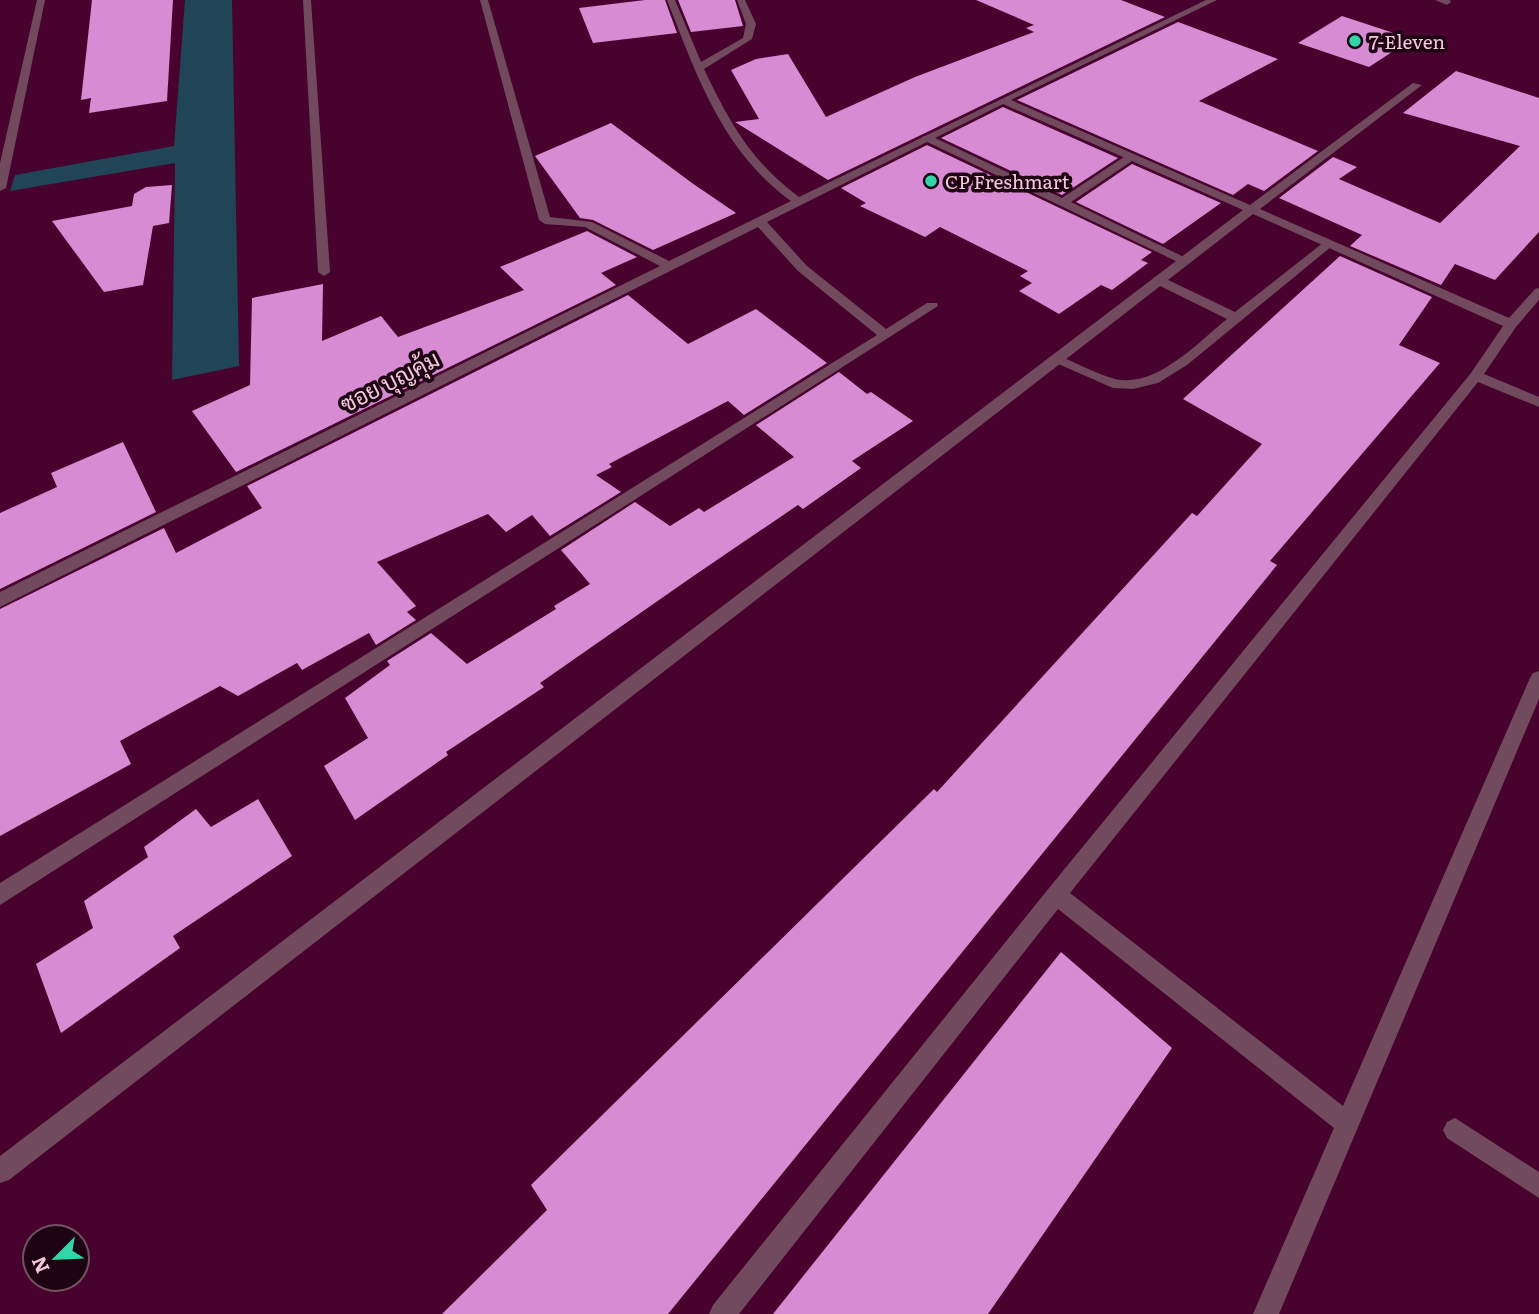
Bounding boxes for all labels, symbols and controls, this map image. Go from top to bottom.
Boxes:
place label: 7-Eleven [1369,27,1445,55]
marker: 7-Eleven [1347,33,1363,49]
place label: CP Freshmart [945,167,1070,195]
marker: CP Freshmart [923,173,939,189]
street label: ซอย บุญคุ้ม [333,340,445,420]
north arrow [21,1223,91,1293]
text: N [24,1252,56,1278]

